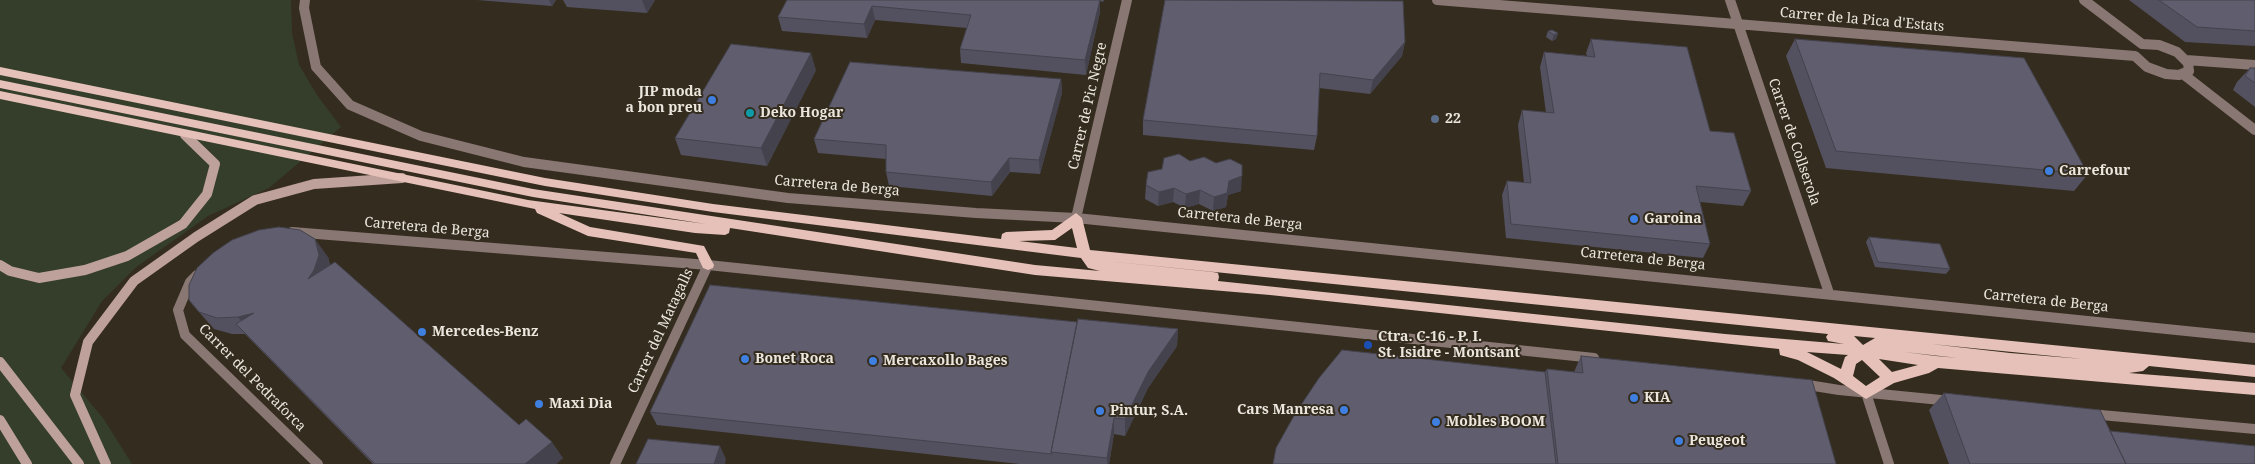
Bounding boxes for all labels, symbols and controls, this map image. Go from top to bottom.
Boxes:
street label: Carrer de la Pica d'Estats [1779,4,1945,36]
street label: Carrer de Pic Negre [1065,41,1111,171]
street label: Carrer de Collserola [1764,76,1824,208]
place label: JIP moda a bon preu [626,84,702,116]
marker: JIP moda a bon preu [706,94,718,106]
place label: Deko Hogar [760,105,843,121]
marker: Deko Hogar [744,107,756,119]
place label: 22 [1445,111,1461,127]
marker: 22 [1429,113,1441,125]
place label: Carrefour [2059,163,2130,179]
marker: Carrefour [2043,165,2055,177]
street label: Carretera de Berga [774,172,900,200]
street label: Carretera de Berga [1177,204,1303,234]
place label: Garoina [1644,211,1702,227]
marker: Garoina [1628,213,1640,225]
street label: Carretera de Berga [364,214,490,242]
street label: Carretera de Berga [1580,244,1706,274]
street label: Carrer del Matagalls [625,266,697,396]
street label: Carretera de Berga [1983,286,2109,316]
street label: Carrer del Pedraforca [195,321,309,435]
place label: Mercedes-Benz [432,324,538,340]
marker: Mercedes-Benz [416,326,428,338]
place label: Ctra. C-16 - P. I. St. Isidre - Montsant [1378,329,1520,362]
marker: Ctra. C-16 - P. I. St. Isidre - Montsant [1362,339,1374,351]
place label: Bonet Roca [755,351,834,367]
marker: Bonet Roca [739,353,751,365]
place label: Mercaxollo Bages [883,353,1008,369]
marker: Mercaxollo Bages [867,355,879,367]
place label: KIA [1644,390,1670,406]
marker: KIA [1628,392,1640,404]
place label: Maxi Dia [549,396,612,412]
marker: Maxi Dia [533,398,545,410]
place label: Cars Manresa [1237,402,1334,418]
place label: Pintur, S.A. [1110,403,1188,419]
marker: Cars Manresa [1338,404,1350,416]
marker: Pintur, S.A. [1094,405,1106,417]
place label: Mobles BOOM [1446,414,1545,430]
marker: Mobles BOOM [1430,416,1442,428]
place label: Peugeot [1689,433,1745,449]
marker: Peugeot [1673,435,1685,447]

